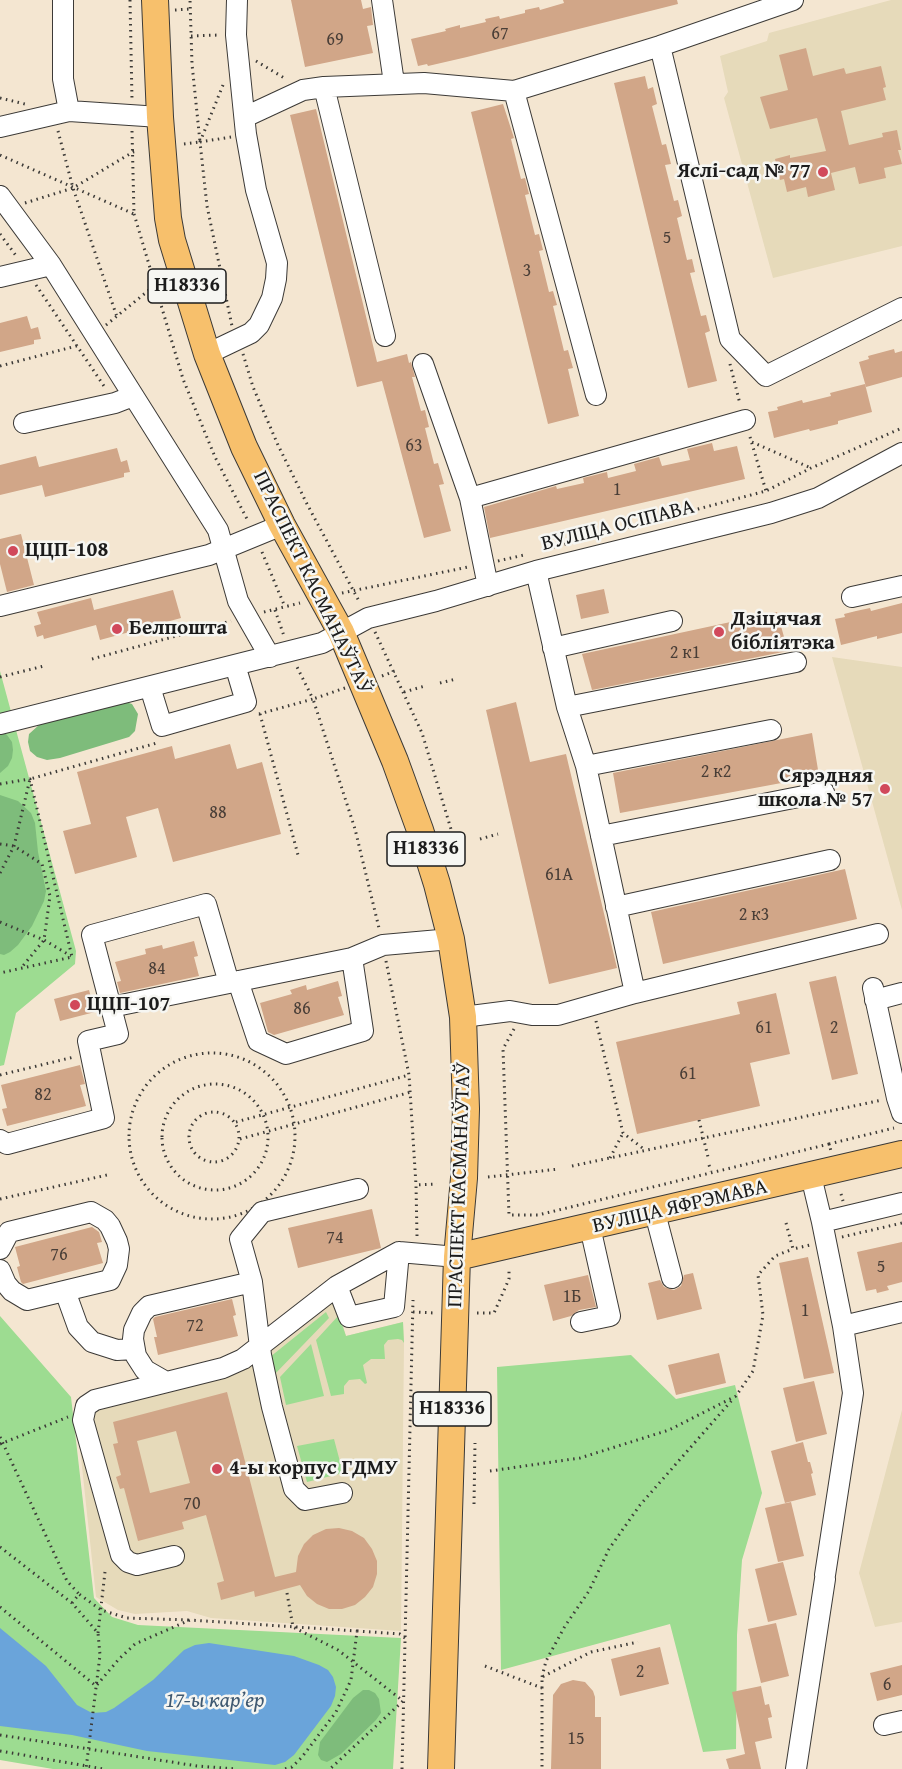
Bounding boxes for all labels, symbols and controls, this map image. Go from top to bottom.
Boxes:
house number: 67 [491,23,509,45]
house number: 69 [326,29,344,51]
place label: Яслі-сад № 77 [677,159,811,185]
marker: Яслі-сад № 77 [816,165,830,179]
house number: 5 [663,227,671,249]
house number: 3 [523,260,531,282]
road number: Н18336 [148,269,226,303]
house number: 63 [405,435,423,457]
street label: ПРАСПЕКТ КАСМАНАЎТАЎ [247,467,377,699]
house number: 1 [613,479,621,501]
street label: ВУЛІЦА ОСІПАВА [539,495,697,557]
place label: ЦЦП-108 [25,538,108,564]
marker: ЦЦП-108 [6,544,20,558]
place label: Дзіцячая бібліятэка [731,607,835,657]
place label: Белпошта [129,616,227,642]
marker: Белпошта [110,622,124,636]
marker: Дзіцячая бібліятэка [712,625,726,639]
house number: 2 к1 [670,642,700,664]
house number: 2 к2 [701,761,731,783]
place label: Сярэдняя школа № 57 [758,764,873,814]
marker: Сярэдняя школа № 57 [878,782,892,796]
house number: 88 [209,802,227,824]
road number: Н18336 [387,832,465,866]
house number: 61А [545,864,573,886]
house number: 2 к3 [739,904,769,926]
house number: 84 [148,958,166,980]
place label: ЦЦП-107 [87,992,170,1018]
marker: ЦЦП-107 [68,998,82,1012]
house number: 86 [293,998,311,1020]
house number: 61 [755,1017,773,1039]
house number: 2 [830,1017,838,1039]
street label: ПРАСПЕКТ КАСМАНАЎТАЎ [443,1062,477,1308]
house number: 61 [679,1063,697,1085]
house number: 82 [34,1084,52,1106]
street label: ВУЛІЦА ЯФРЭМАВА [590,1175,770,1239]
house number: 74 [326,1227,344,1249]
house number: 76 [50,1244,68,1266]
house number: 5 [877,1256,885,1278]
house number: 1Б [563,1286,581,1308]
house number: 1 [801,1300,809,1322]
house number: 72 [186,1315,204,1337]
road number: Н18336 [413,1392,491,1426]
place label: 4-ы корпус ГДМУ [229,1456,397,1482]
marker: 4-ы корпус ГДМУ [210,1462,224,1476]
house number: 70 [183,1493,201,1515]
house number: 2 [636,1661,644,1683]
house number: 6 [883,1674,891,1696]
water label: 17-ы кар’ер [165,1688,265,1714]
house number: 15 [567,1728,585,1750]

